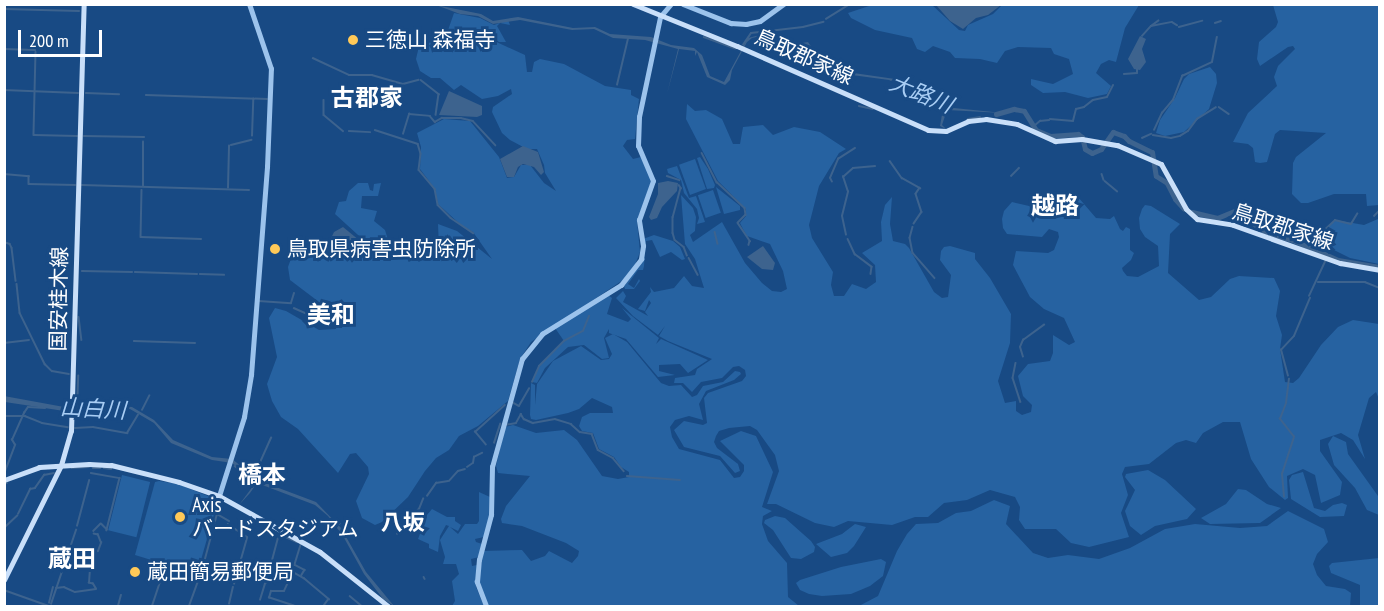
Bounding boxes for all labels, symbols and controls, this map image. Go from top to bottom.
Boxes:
scale bar [21,18,105,56]
street label: 鳥取郡家線 [751,24,857,90]
place label: 三徳山 森福寺 [365,27,495,53]
text: 200 m [29,29,69,52]
marker: 三徳山 森福寺 [346,33,360,47]
water label: 大路川 [885,69,957,119]
district label: 古郡家 [331,84,403,112]
district label: 越路 [1031,192,1079,220]
street label: 鳥取郡家線 [1229,199,1337,255]
place label: 鳥取県病害虫防除所 [287,236,476,262]
marker: 鳥取県病害虫防除所 [268,242,282,256]
street label: 国安桂木線 [45,246,73,352]
district label: 美和 [307,301,355,329]
water label: 山白川 [59,394,127,424]
district label: 橋本 [238,461,286,489]
place label: Axis バードスタジアム [192,492,360,542]
marker: Axis バードスタジアム [173,510,187,524]
district label: 八坂 [381,510,425,536]
district label: 蔵田 [48,545,96,573]
place label: 蔵田簡易郵便局 [147,559,294,585]
marker: 蔵田簡易郵便局 [128,565,142,579]

